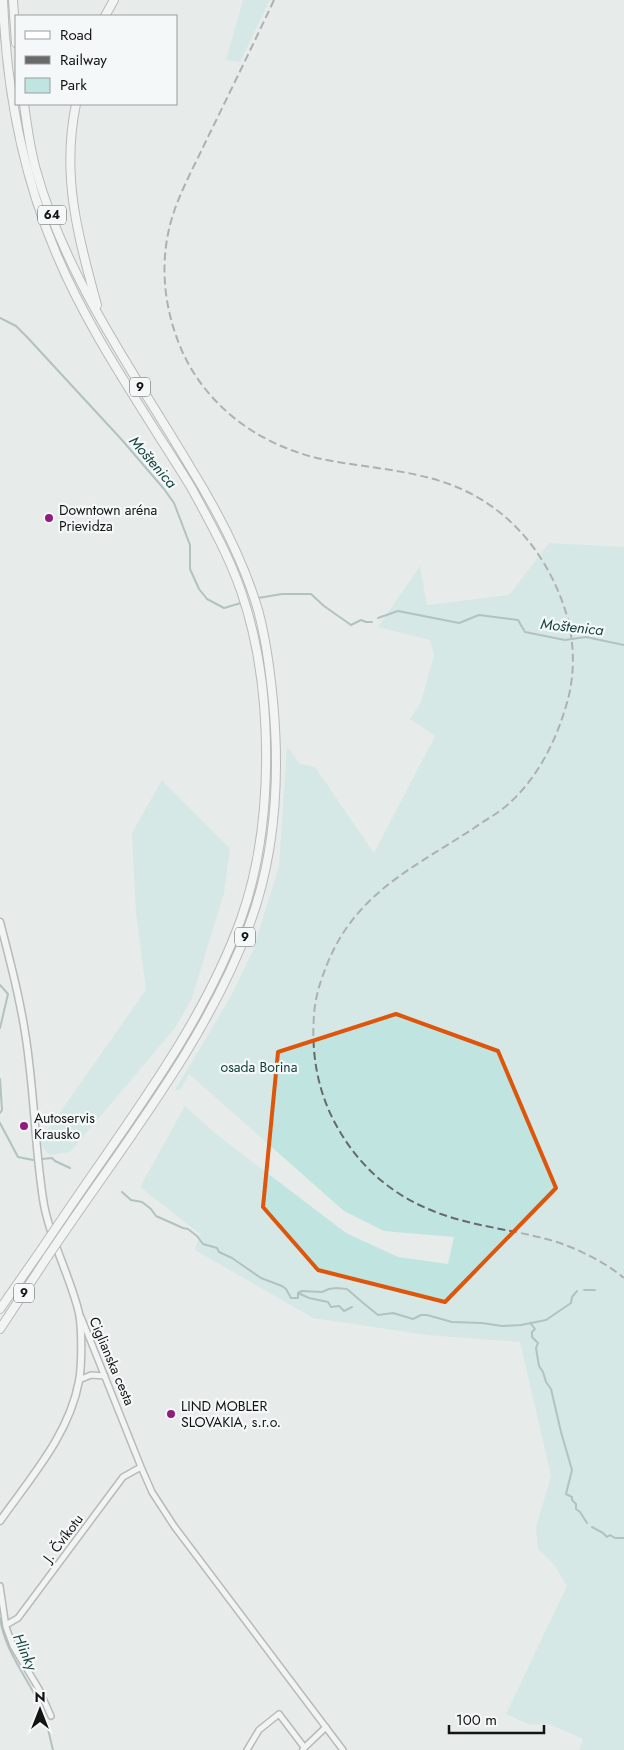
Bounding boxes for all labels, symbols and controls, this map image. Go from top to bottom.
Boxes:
legend [15,15,178,105]
text: Road [60,24,92,46]
text: Railway [60,49,107,71]
text: Park [60,74,87,96]
road number: 64 [38,206,66,224]
road number: 9 [130,378,150,397]
water label: Moštenica [124,431,183,494]
place label: Downtown aréna Prievidza [59,500,157,536]
marker: Downtown aréna Prievidza [43,512,55,524]
water label: Moštenica [539,613,605,641]
road number: 9 [235,928,255,946]
park label: osada Borina [221,1057,297,1077]
place label: Autoservis Krausko [34,1108,95,1144]
marker: Autoservis Krausko [18,1120,30,1132]
road number: 9 [14,1284,34,1302]
street label: Ciglianska cesta [84,1314,140,1408]
place label: LIND MOBLER SLOVAKIA, s.r.o. [181,1396,281,1432]
marker: LIND MOBLER SLOVAKIA, s.r.o. [165,1408,177,1420]
street label: J. Čvíkotu [37,1510,88,1568]
water label: Hlinky [7,1630,43,1675]
north arrow [15,1685,65,1735]
text: N [34,1687,46,1707]
scale bar [449,1702,544,1734]
text: 100 m [456,1709,497,1731]

